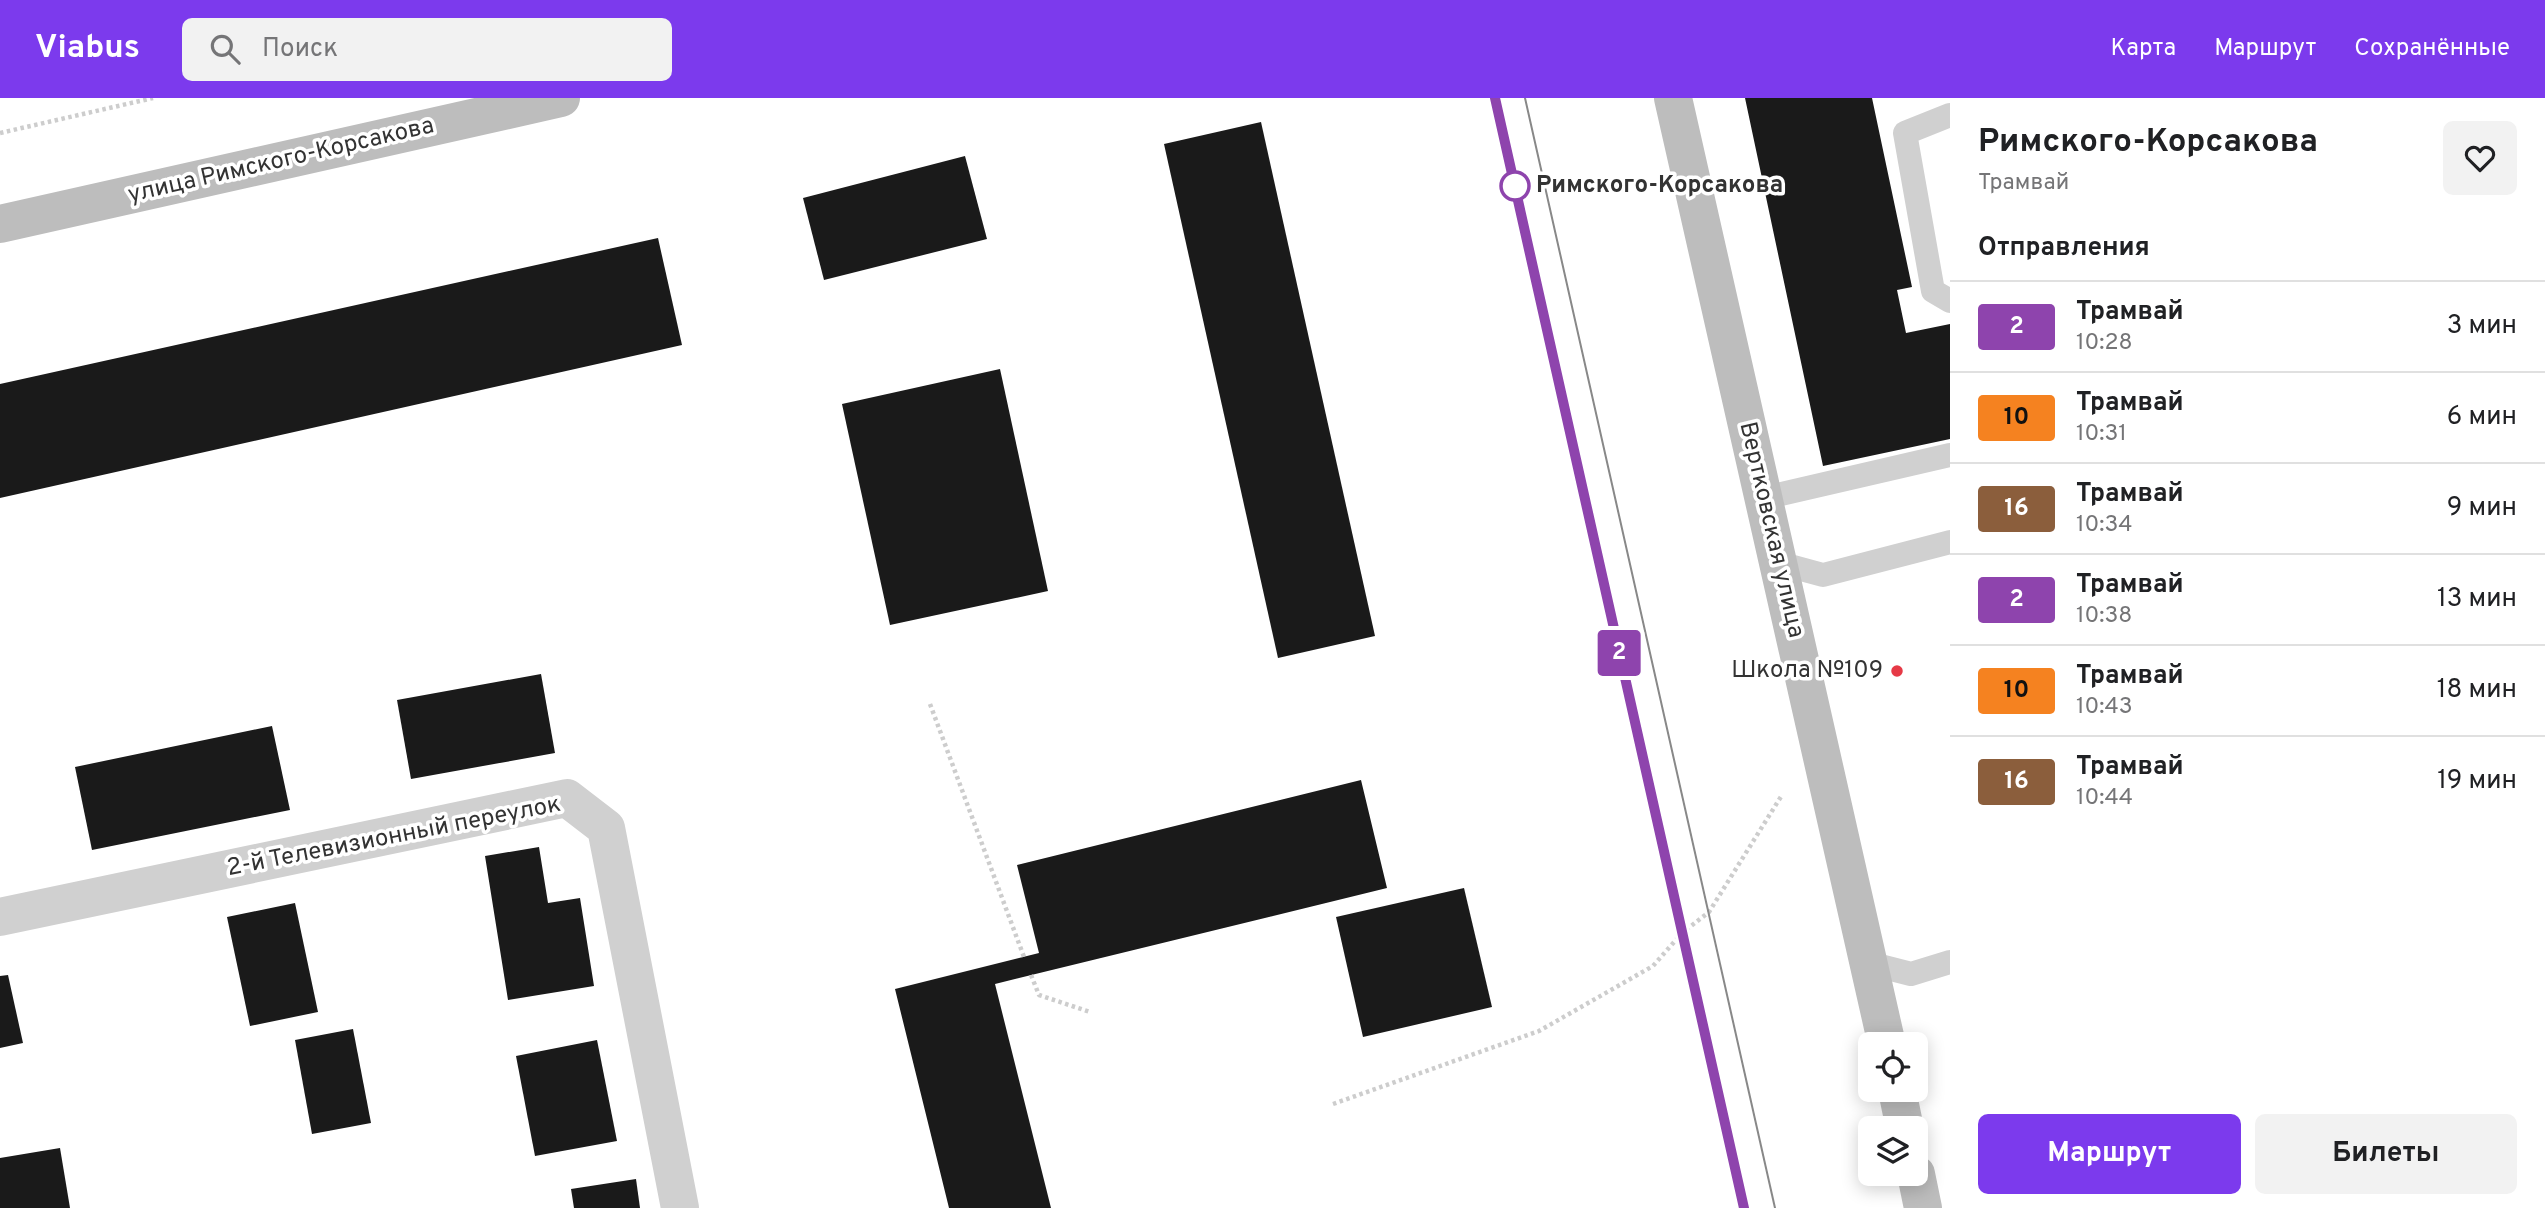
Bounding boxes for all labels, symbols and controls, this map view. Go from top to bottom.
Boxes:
search box [182,18,672,81]
text: Viabus [35,28,140,70]
icon: search [206,30,244,68]
text: Поиск [262,33,338,66]
text: Карта [2110,34,2176,64]
text: Маршрут [2214,34,2316,64]
text: Сохранённые [2354,34,2510,64]
street label: улица Римского-Корсакова [125,111,437,211]
button: heart [2443,121,2517,195]
text: Римского-Корсакова [1978,122,2318,164]
text: Трамвай [1978,169,2069,198]
marker: Римского-Корсакова [1500,171,1530,201]
place label: Римского-Корсакова [1536,171,1783,201]
text: Отправления [1978,232,2150,265]
text: Трамвай [2076,296,2184,329]
text: 3 мин [2447,310,2517,343]
text: 2 [2009,312,2024,342]
text: 10:28 [2076,329,2133,358]
text: Трамвай [2076,387,2184,420]
text: 6 мин [2447,401,2517,434]
text: 10 [2004,403,2029,433]
street label: Вертковская улица [1732,419,1810,641]
text: 10:31 [2076,420,2127,449]
text: Трамвай [2076,478,2184,511]
text: 9 мин [2447,492,2517,525]
text: 16 [2004,494,2029,524]
text: 10:34 [2076,511,2133,540]
text: Трамвай [2076,569,2184,602]
text: 13 мин [2437,583,2517,616]
text: 2 [2009,585,2024,615]
text: 10:38 [2076,602,2132,631]
line badge: 2 [1596,630,1642,676]
text: 2 [1612,638,1626,668]
place label: Школа №109 [1731,656,1883,686]
text: Трамвай [2076,660,2184,693]
marker: Школа №109 [1889,663,1905,679]
text: 18 мин [2437,674,2517,707]
text: 10 [2004,676,2029,706]
text: 10:43 [2076,693,2133,722]
text: Трамвай [2076,751,2184,784]
text: 19 мин [2437,765,2517,798]
text: 16 [2004,767,2029,797]
text: 10:44 [2076,784,2133,813]
street label: 2-й Телевизионный переулок [225,790,563,884]
map controls [1858,1032,1928,1186]
button: locate [1858,1032,1928,1102]
button: Маршрут [1978,1114,2241,1194]
button: Билеты [2255,1114,2517,1194]
button: layers [1858,1116,1928,1186]

